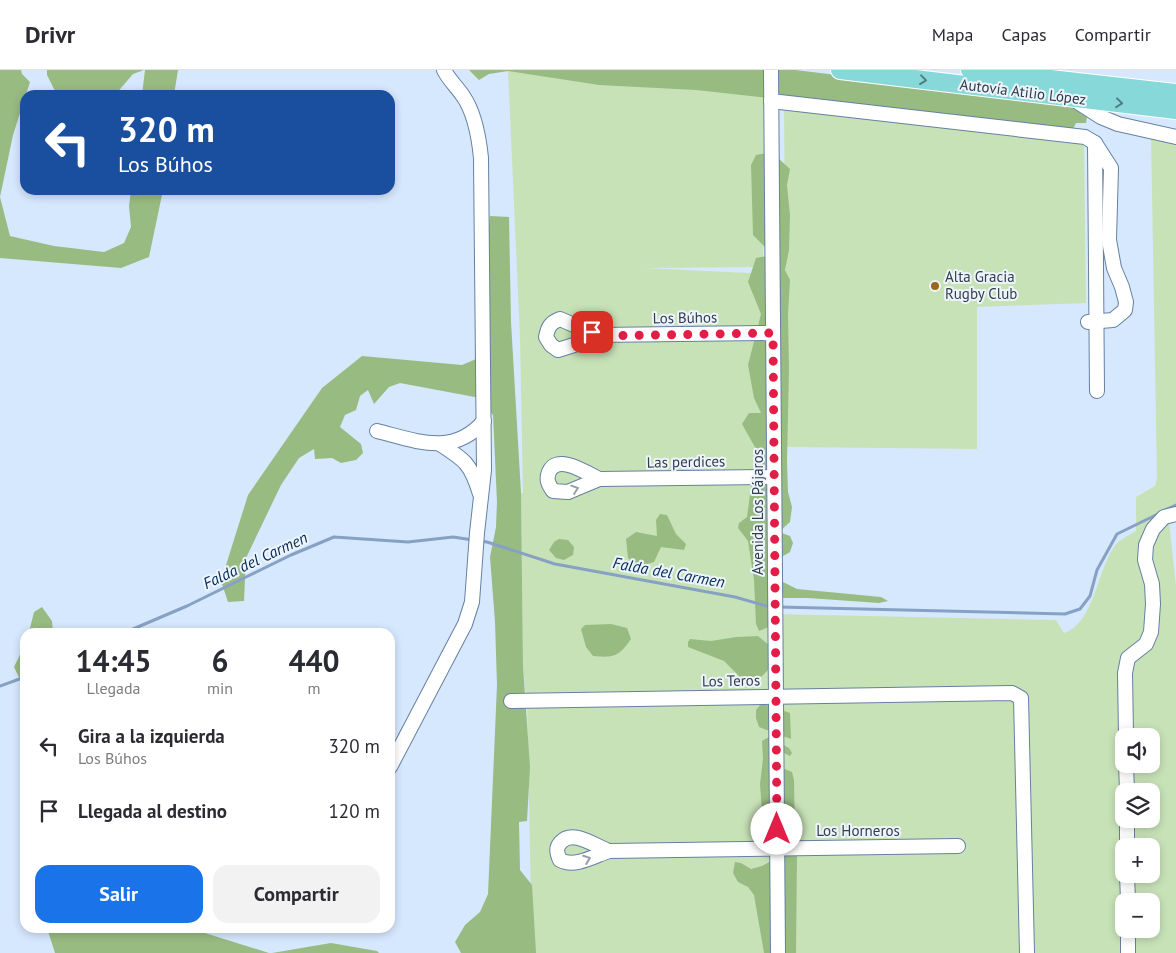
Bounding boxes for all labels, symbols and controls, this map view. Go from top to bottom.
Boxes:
text: Drivr [25,19,75,50]
text: Mapa [932,23,974,46]
text: Capas [1002,23,1047,46]
text: Compartir [1075,23,1151,46]
one-way arrow [920,74,928,85]
street label: Autovía Atilio López [959,74,1087,109]
one-way arrow [1116,97,1124,108]
text: 320 m [118,106,215,152]
icon: left [35,110,100,175]
text: Los Búhos [118,150,213,178]
place label: Alta Gracia Rugby Club [945,267,1017,303]
marker: Alta Gracia Rugby Club [929,280,941,292]
street label: Los Búhos [653,307,717,328]
pin [571,311,613,353]
icon: arrive [578,318,606,346]
street label: Avenida Los Pájaros [748,449,767,575]
street label: Las perdices [647,451,725,472]
one-way arrow [571,485,579,495]
water label: Falda del Carmen [199,527,311,593]
water label: Falda del Carmen [611,552,727,592]
text: 14:45 [75,641,152,680]
text: 6 [212,641,229,680]
text: 440 [288,641,340,680]
street label: Los Teros [702,670,760,691]
text: Llegada [87,678,140,698]
text: min [207,678,233,698]
text: m [308,678,321,698]
text: Gira a la izquierda [78,724,225,748]
map controls [1115,728,1160,938]
button: sound [1115,728,1160,773]
icon: left [35,732,63,760]
text: 320 m [328,734,380,758]
text: Los Búhos [78,748,147,768]
button: layers [1115,783,1160,828]
icon: arrive [35,797,63,825]
text: Llegada al destino [78,799,227,823]
text: 120 m [328,799,380,823]
position arrow [750,802,802,854]
street label: Los Horneros [816,821,900,840]
button: + [1115,838,1160,883]
one-way arrow [582,855,590,865]
button: Salir [35,865,203,923]
button: Compartir [213,865,380,923]
button: − [1115,893,1160,938]

